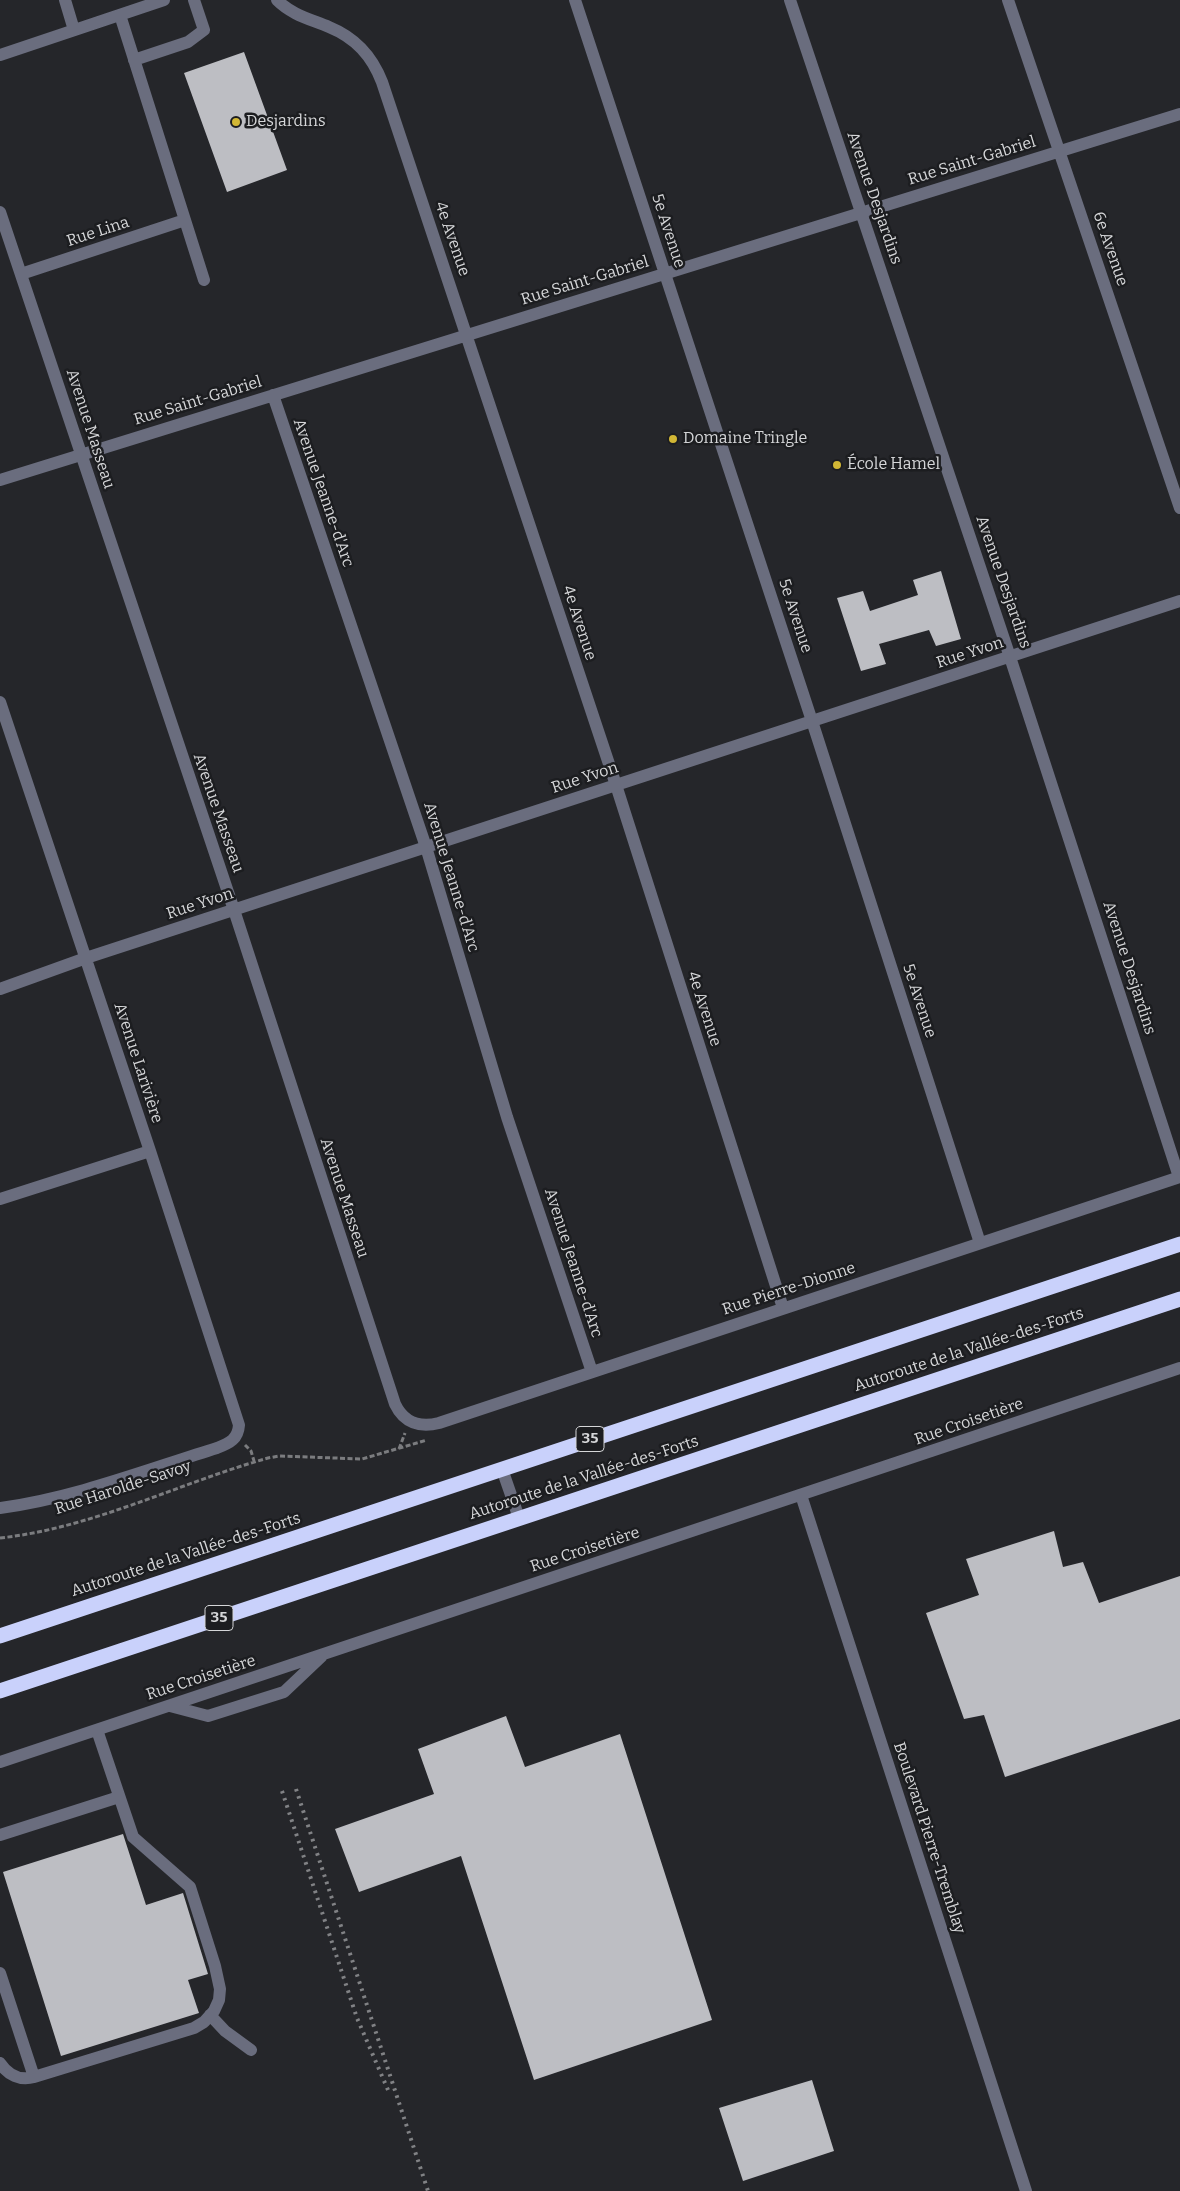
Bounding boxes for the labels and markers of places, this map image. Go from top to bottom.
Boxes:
place label: Desjardins [246,112,326,132]
marker: Desjardins [230,116,242,128]
place label: Domaine Tringle [683,429,807,449]
marker: Domaine Tringle [667,433,679,445]
place label: École Hamel [847,455,940,475]
marker: École Hamel [831,459,843,471]

